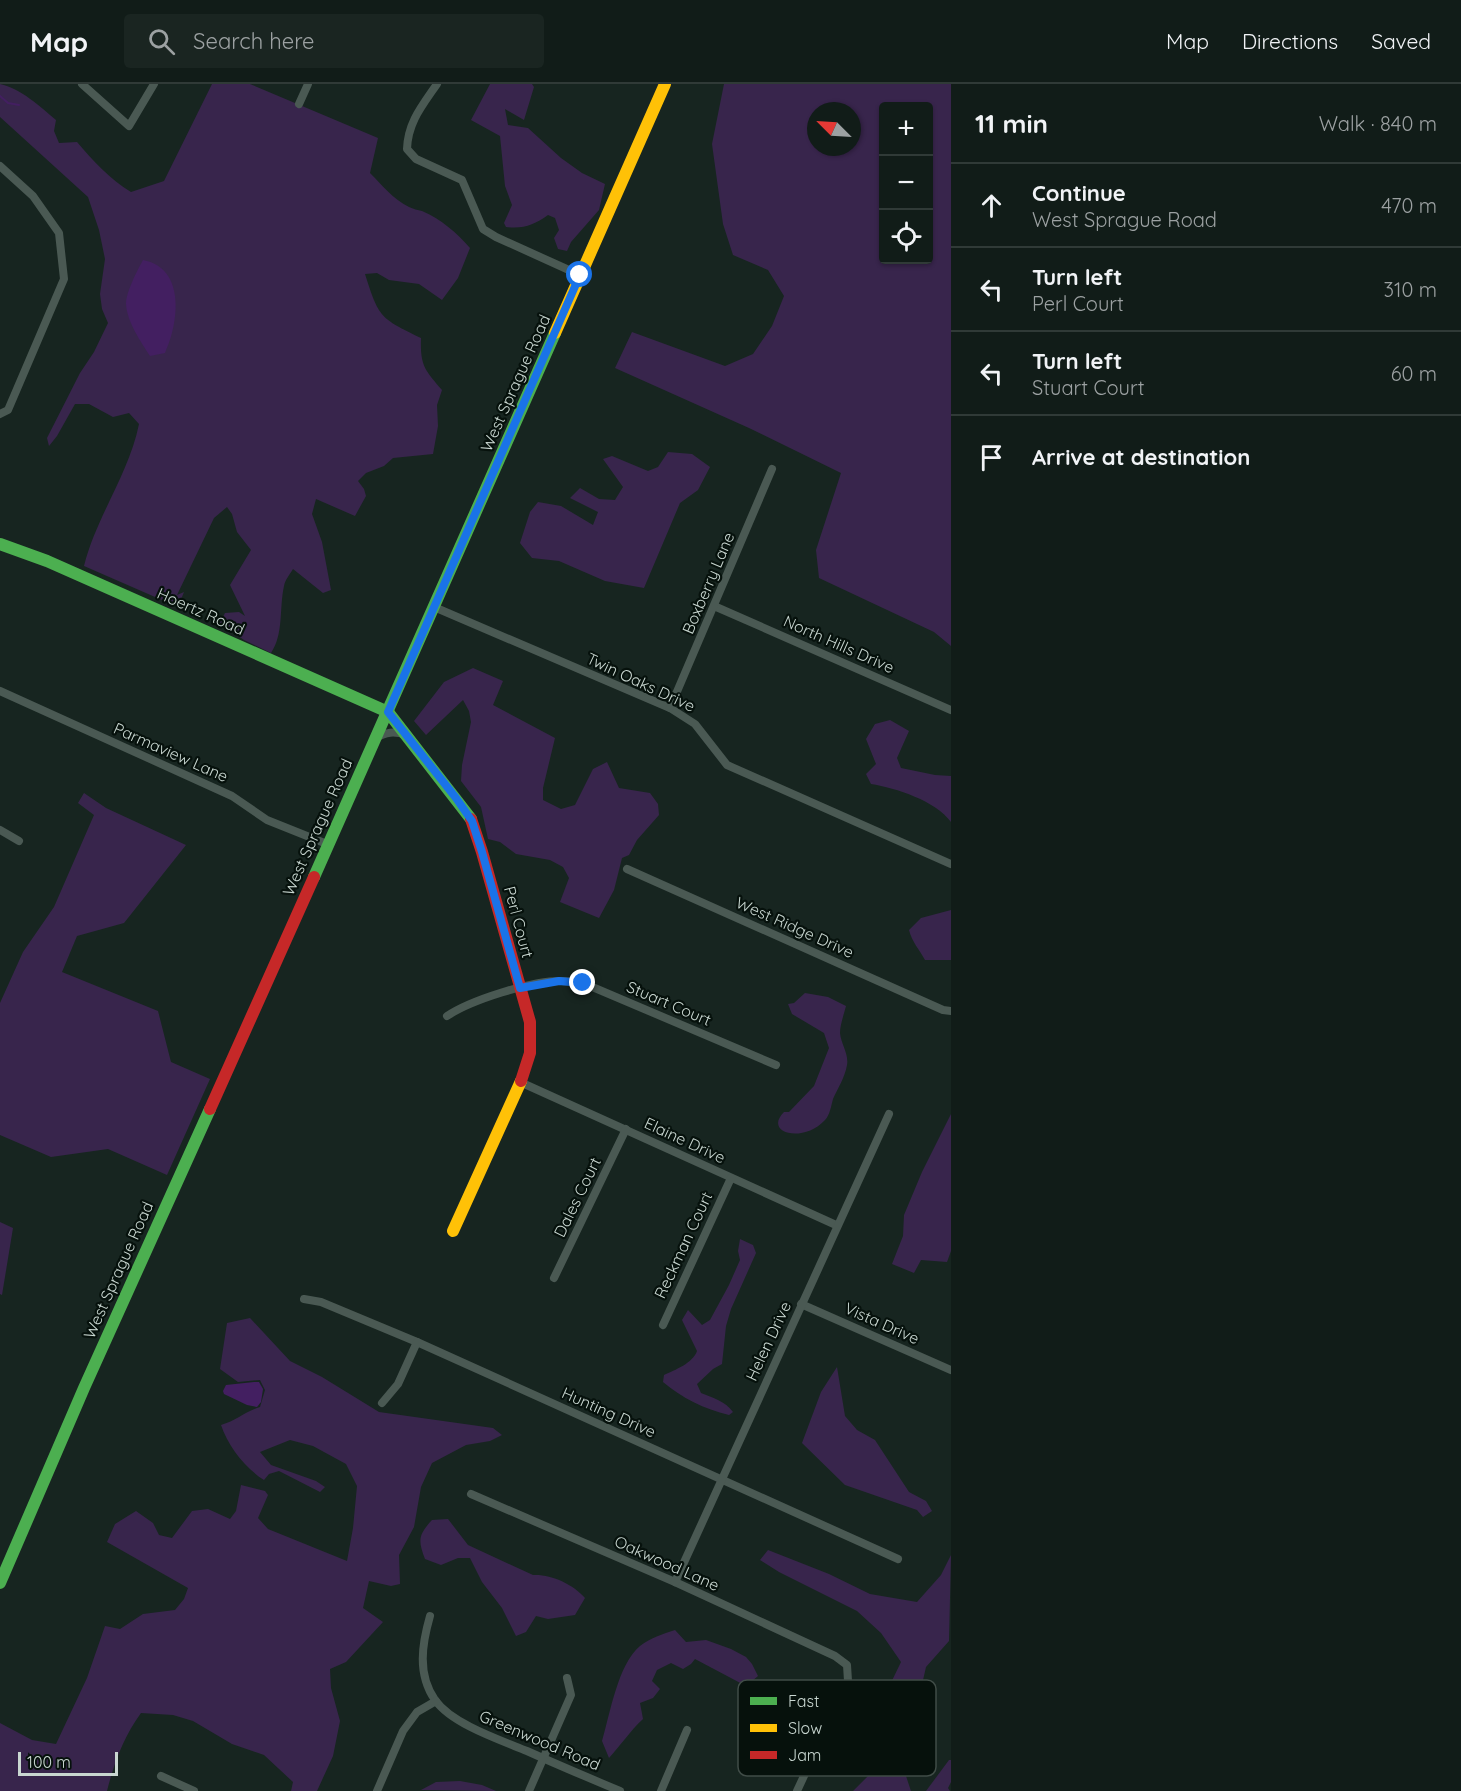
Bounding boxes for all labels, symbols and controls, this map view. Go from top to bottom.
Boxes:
search box [124,14,544,68]
text: Map [30,24,88,59]
icon: search [145,25,178,58]
text: Search here [193,27,315,55]
text: Map [1166,28,1209,54]
text: Directions [1242,28,1338,54]
text: Saved [1371,28,1431,54]
north arrow [807,102,861,156]
map controls [879,102,933,264]
button: + [879,102,933,156]
text: 11 min [975,107,1048,140]
text: Walk · 840 m [1319,111,1437,136]
button: − [879,156,933,210]
text: Continue [1032,179,1126,207]
icon: ahead [975,189,1008,222]
text: 470 m [1381,193,1437,218]
text: West Sprague Road [1032,207,1217,232]
button: locate [879,210,933,264]
route start [566,261,592,287]
text: Turn left [1032,263,1122,291]
icon: left [975,273,1008,306]
text: 310 m [1384,277,1437,302]
text: Perl Court [1032,291,1124,316]
street label: West Sprague Road [476,311,554,455]
text: Turn left [1032,347,1122,375]
icon: left [975,357,1008,390]
text: 60 m [1391,361,1437,386]
text: Stuart Court [1032,375,1144,400]
icon: arrive [975,441,1008,474]
text: Arrive at destination [1032,443,1250,471]
street label: Boxberry Lane [678,529,738,637]
street label: Hoertz Road [154,583,248,639]
street label: North Hills Drive [781,611,897,677]
street label: Twin Oaks Drive [583,648,699,716]
street label: Parmaview Lane [111,718,231,786]
street label: West Sprague Road [278,755,356,899]
street label: Perl Court [500,884,538,960]
street label: West Ridge Drive [733,892,857,962]
route end [569,969,595,995]
street label: Stuart Court [624,976,714,1030]
street label: Elaine Drive [641,1113,729,1167]
street label: Dales Court [549,1154,605,1240]
street label: Reckman Court [650,1189,716,1301]
street label: West Sprague Road [79,1198,157,1342]
street label: Helen Drive [741,1298,795,1384]
street label: Vista Drive [842,1298,922,1348]
street label: Hunting Drive [559,1382,659,1442]
street label: Oakwood Lane [612,1531,722,1595]
legend [738,1680,936,1776]
text: Fast [788,1691,819,1711]
street label: Greenwood Road [477,1706,603,1774]
text: Slow [788,1718,822,1738]
text: Jam [788,1745,821,1765]
scale bar [18,1749,118,1776]
text: 100 m [27,1752,71,1772]

